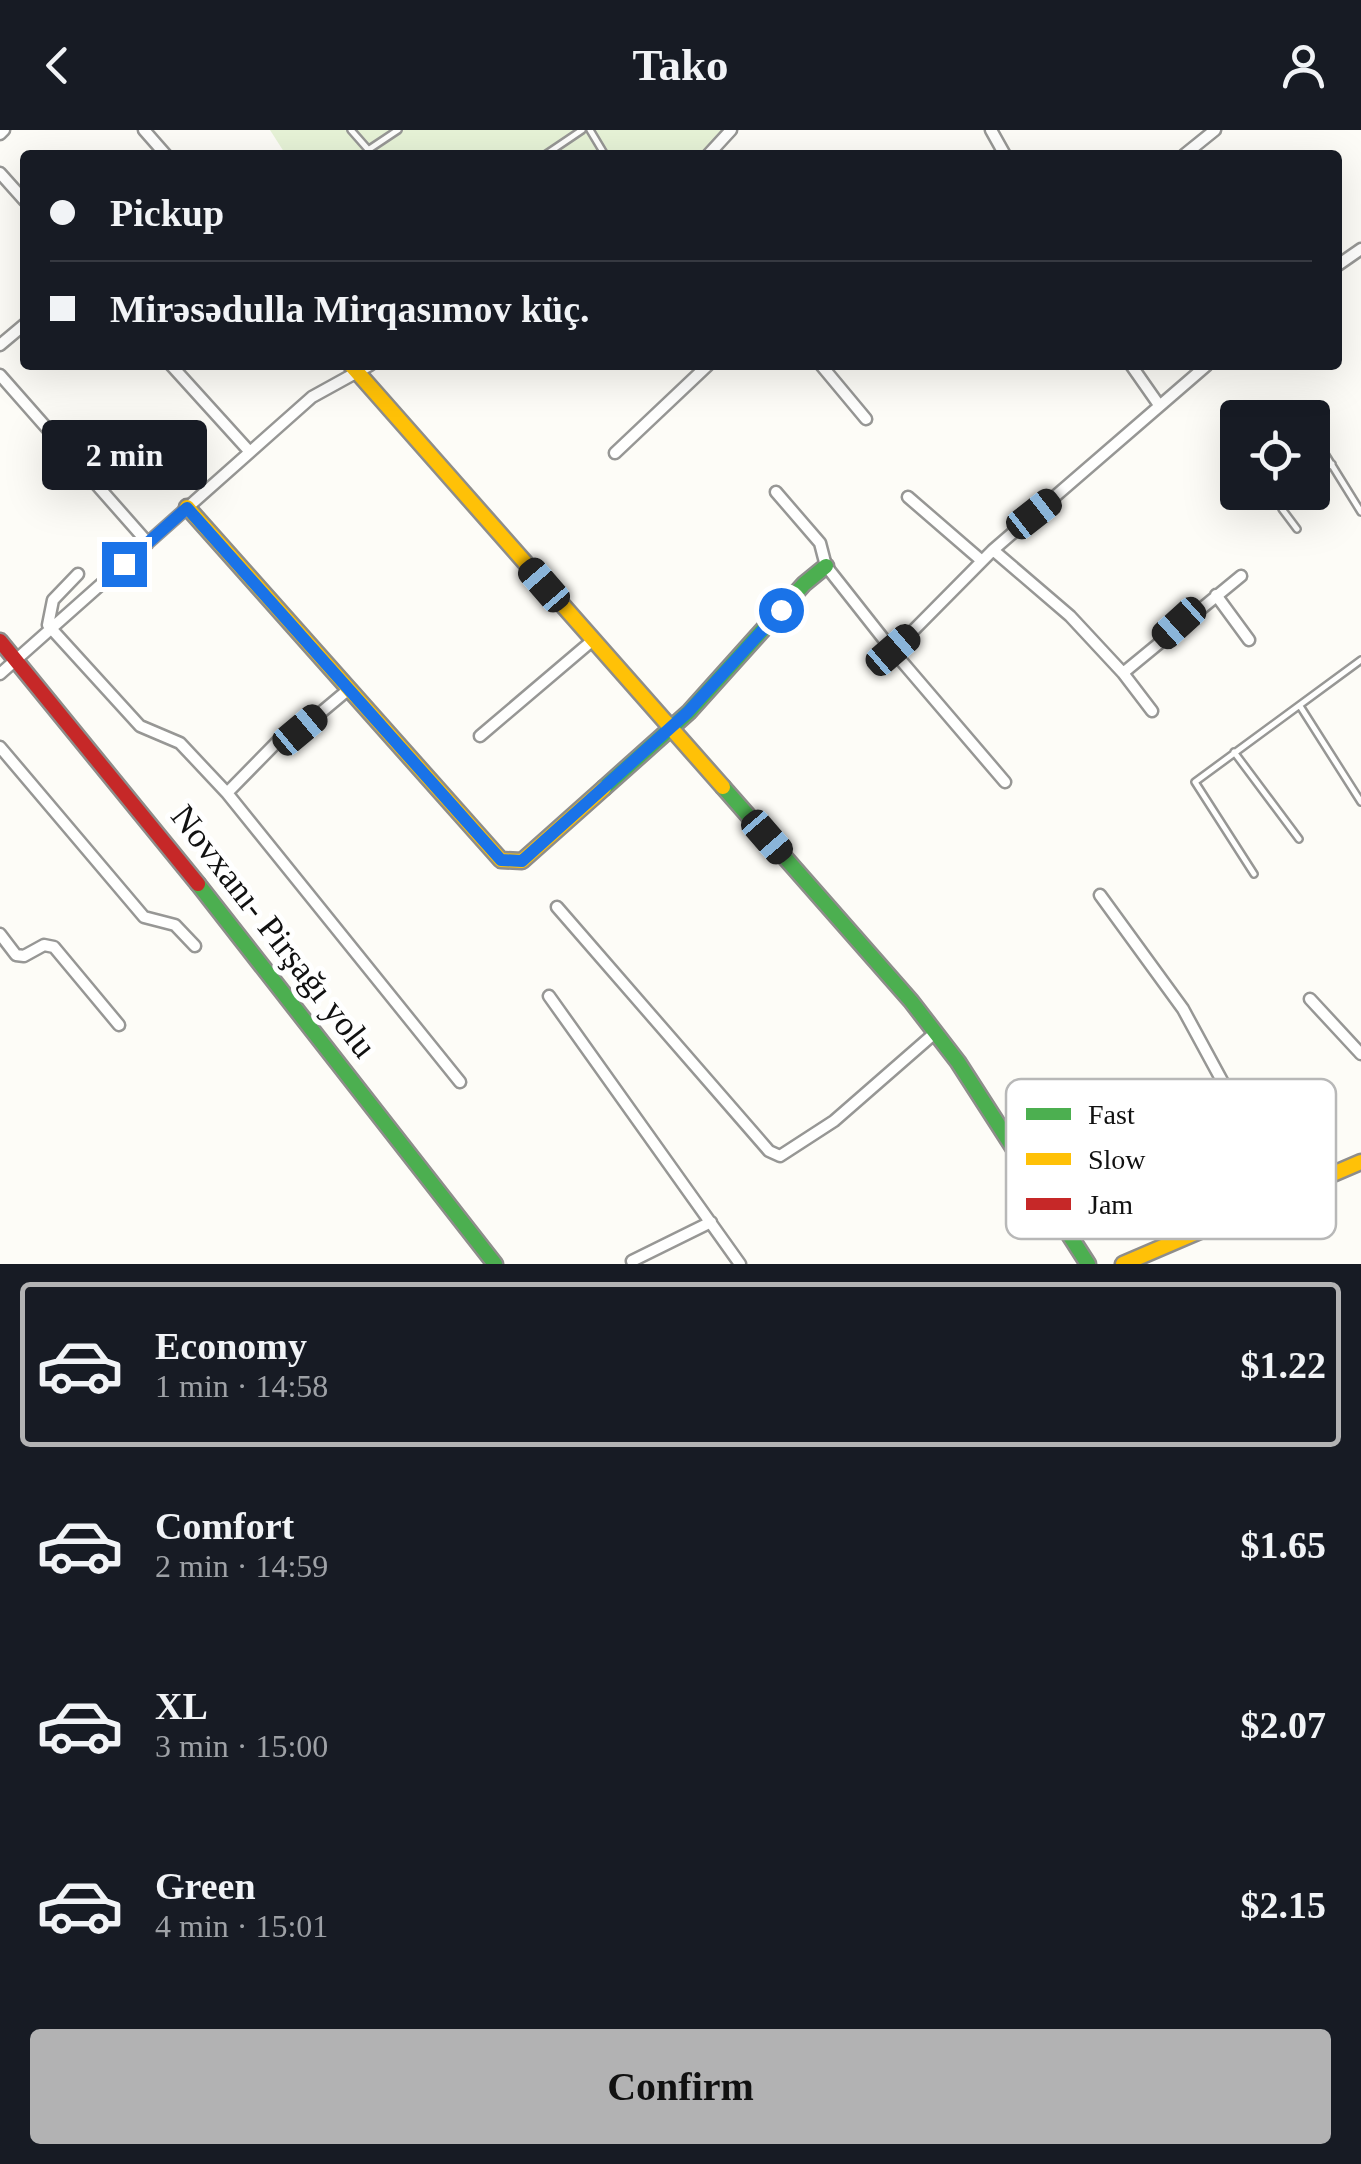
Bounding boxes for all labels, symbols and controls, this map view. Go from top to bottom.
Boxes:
icon: back [30,38,85,93]
icon: person [1276,38,1331,93]
text: Tako [633,40,728,90]
text: Pickup [110,192,224,234]
text: Mirəsədulla Mirqasımov küç. [110,288,590,330]
map controls [1220,400,1330,510]
button: locate [1220,400,1330,510]
callout: 2 min [42,419,206,489]
text: 2 min [86,437,163,473]
car [1001,484,1067,544]
route end [102,542,147,587]
car [513,553,575,617]
route start [759,588,804,633]
car [1147,592,1211,654]
car [861,619,925,681]
car [267,699,333,761]
street label: Novxanı- Pirşağı yolu [163,797,384,1065]
car [736,805,798,869]
legend [1006,1079,1336,1239]
text: Fast [1088,1099,1135,1130]
text: Slow [1088,1144,1146,1175]
text: Jam [1088,1189,1133,1220]
icon: car [35,1320,125,1410]
text: Economy [155,1325,307,1367]
text: $1.22 [1241,1344,1326,1386]
text: 1 min · 14:58 [155,1368,328,1404]
icon: car [35,1500,125,1590]
text: Comfort [155,1505,294,1547]
text: $1.65 [1241,1524,1326,1566]
text: 2 min · 14:59 [155,1548,328,1584]
icon: car [35,1680,125,1770]
text: XL [155,1685,208,1727]
text: $2.07 [1241,1704,1326,1746]
text: 3 min · 15:00 [155,1728,328,1764]
icon: car [35,1860,125,1950]
text: Green [155,1865,256,1907]
text: $2.15 [1241,1884,1326,1926]
text: 4 min · 15:01 [155,1908,328,1944]
button: Confirm [30,2029,1331,2144]

